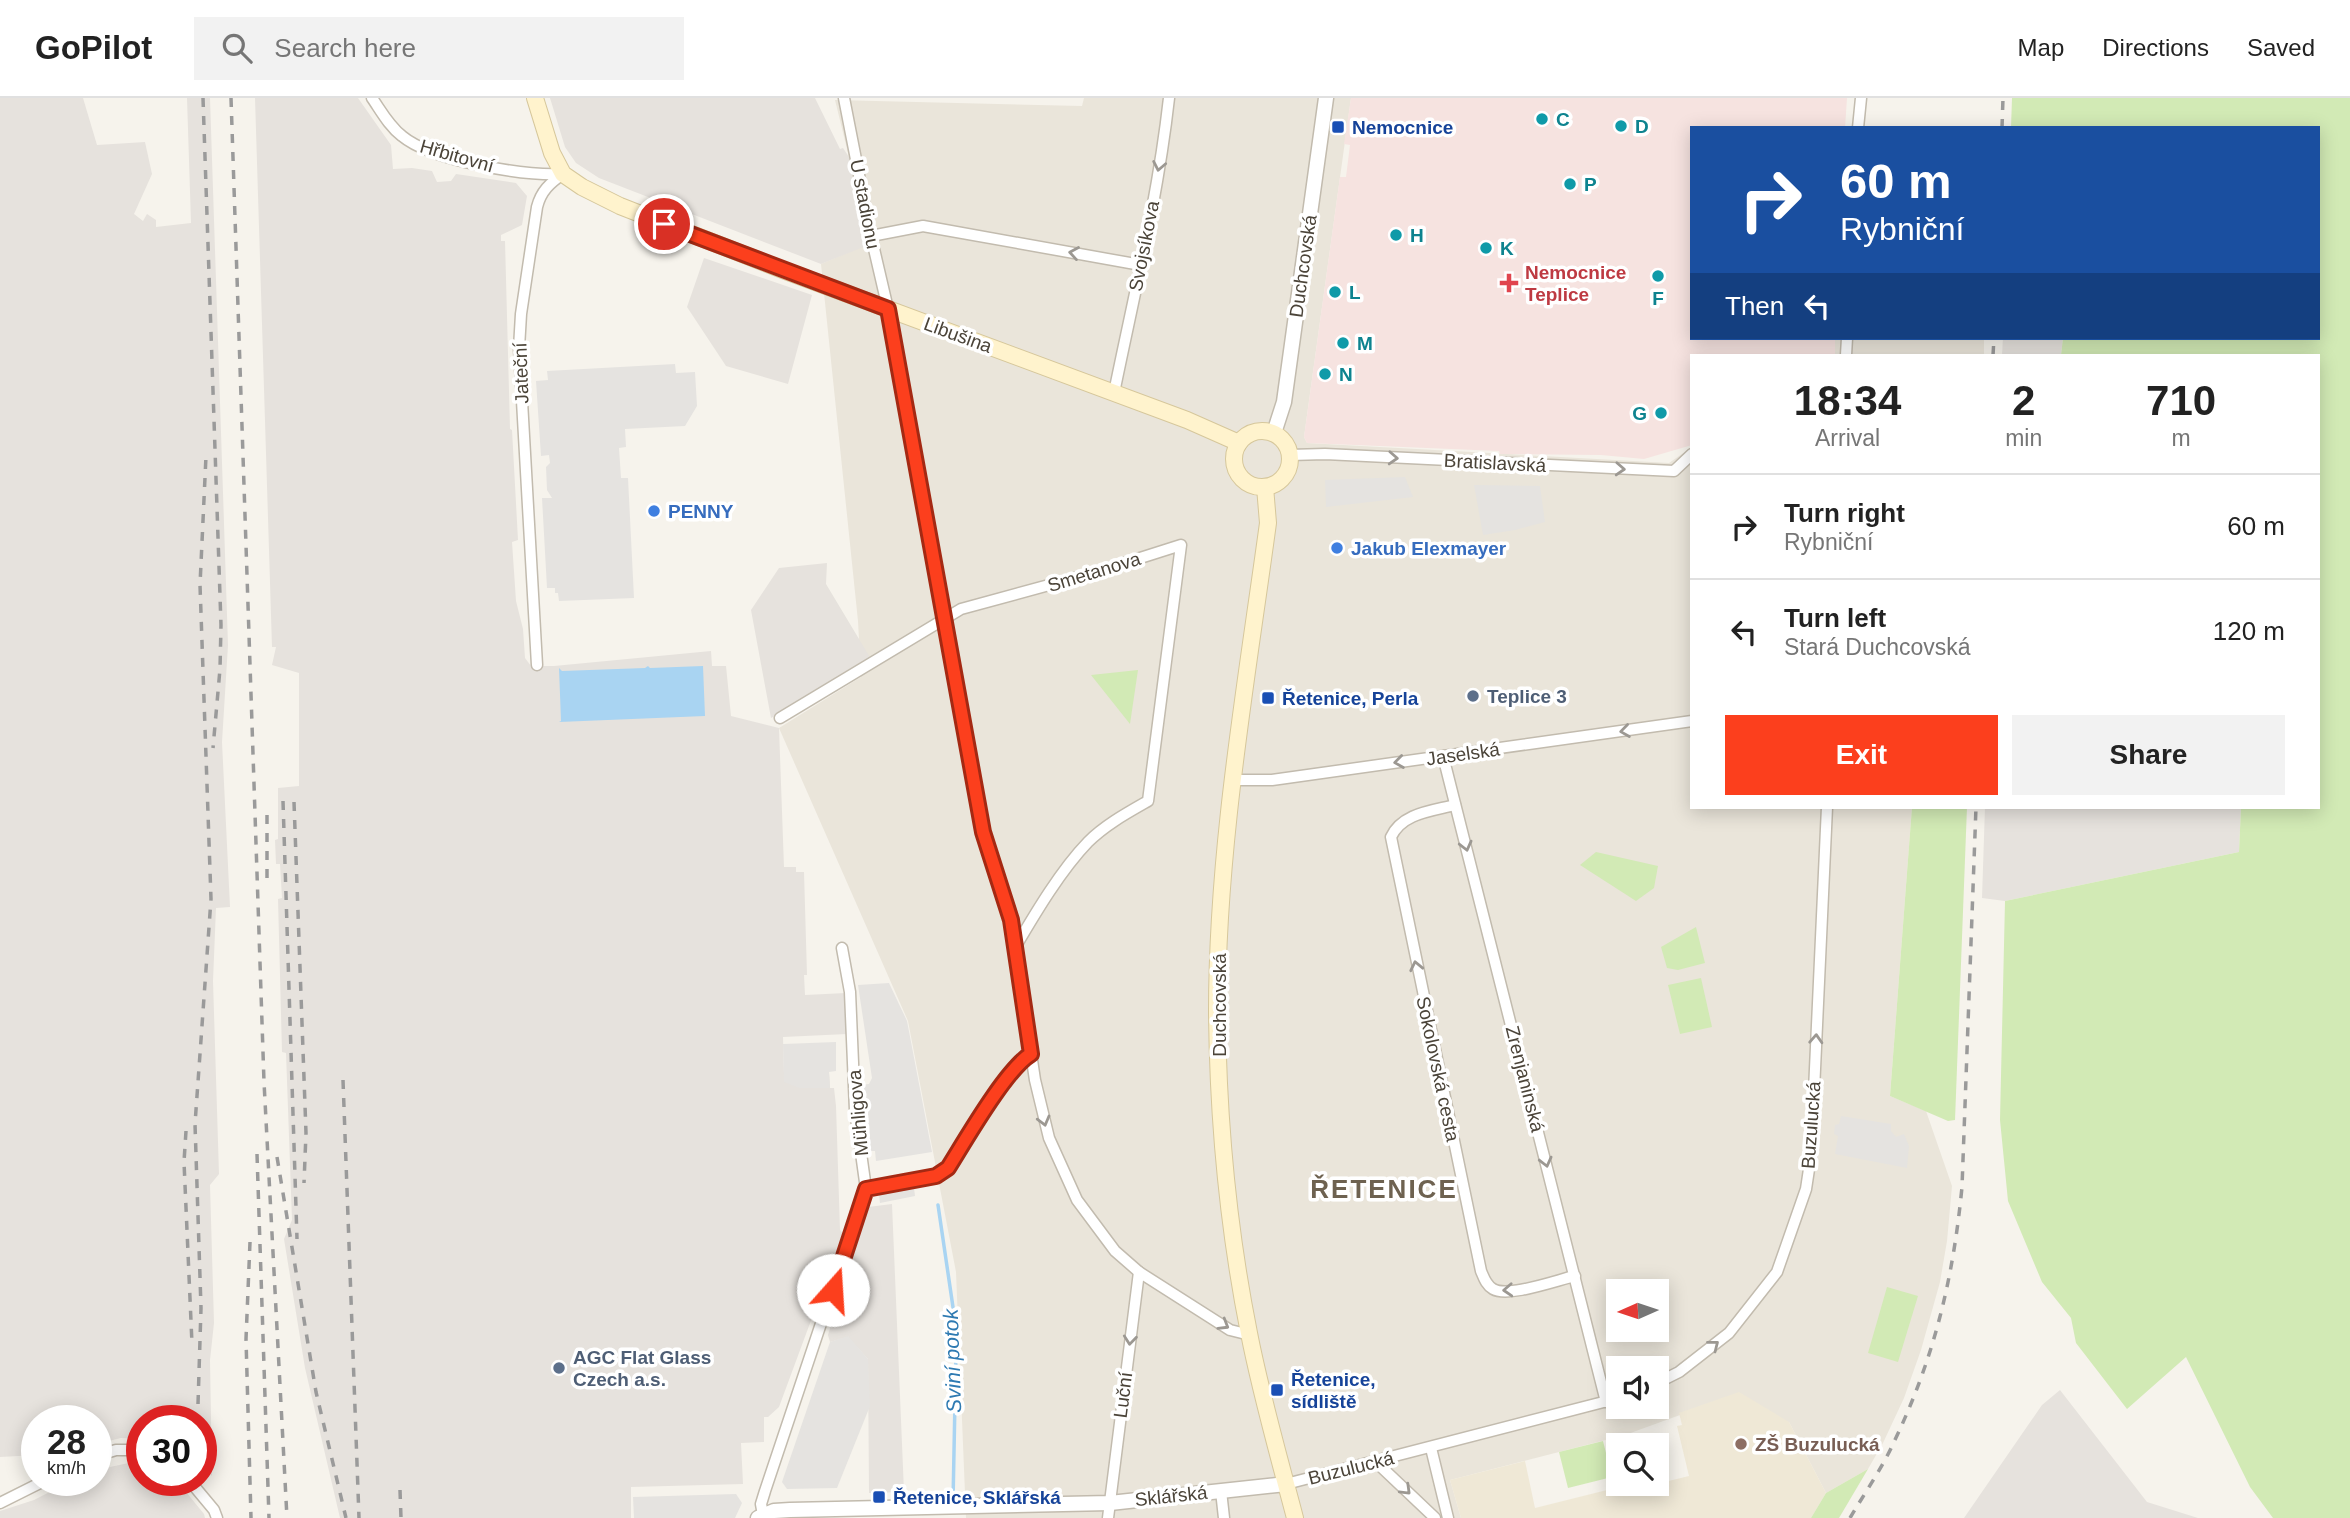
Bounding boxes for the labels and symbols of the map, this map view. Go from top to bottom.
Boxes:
place label: C [1556,109,1570,130]
marker: C [1534,111,1550,127]
place label: D [1635,116,1649,137]
place label: Nemocnice [1352,117,1453,138]
marker: D [1613,118,1629,134]
marker: Nemocnice [1330,119,1346,135]
street label: Hřbitovní [418,135,497,177]
street label: U stadionu [846,157,884,251]
one-way arrow [1153,159,1168,171]
place label: P [1584,174,1597,195]
marker: P [1562,176,1578,192]
pin [634,194,694,254]
street label: Svojsíkova [1125,198,1163,293]
street label: Duchcovská [1285,213,1321,319]
place label: H [1410,225,1424,246]
marker: H [1388,227,1404,243]
place label: K [1500,238,1514,259]
marker: K [1478,240,1494,256]
one-way arrow [1068,246,1080,261]
place label: Nemocnice Teplice [1525,262,1626,305]
marker: F [1650,268,1666,284]
marker: Nemocnice Teplice [1499,273,1519,293]
place label: L [1349,282,1361,303]
marker: L [1327,284,1343,300]
place label: F [1652,288,1664,309]
street label: Libušina [921,313,995,357]
place label: M [1357,333,1373,354]
marker: M [1335,335,1351,351]
street label: Jateční [509,341,533,404]
place label: N [1339,364,1353,385]
marker: N [1317,366,1333,382]
place label: G [1632,403,1647,424]
marker: G [1653,405,1669,421]
one-way arrow [1388,450,1399,465]
street label: Bratislavská [1443,450,1547,476]
one-way arrow [1615,461,1626,476]
place label: PENNY [668,501,734,522]
marker: PENNY [646,503,662,519]
place label: Jakub Elexmayer [1351,538,1507,559]
marker: Jakub Elexmayer [1329,540,1345,556]
street label: Smetanova [1045,548,1143,596]
place label: Teplice 3 [1487,686,1567,707]
place label: Řetenice, Perla [1282,688,1419,709]
marker: Teplice 3 [1465,688,1481,704]
marker: Řetenice, Perla [1260,690,1276,706]
one-way arrow [1619,723,1631,738]
street label: Jaselská [1425,738,1501,770]
one-way arrow [1394,755,1405,770]
one-way arrow [1458,840,1472,852]
street label: Duchcovská [1209,953,1230,1057]
one-way arrow [1410,960,1425,972]
street label: Sokolovská cesta [1412,995,1464,1144]
street label: Zrenjaninská [1502,1024,1548,1135]
one-way arrow [1808,1033,1823,1044]
street label: Mühligova [844,1069,872,1157]
street label: Buzulucká [1797,1080,1825,1169]
one-way arrow [1036,1115,1051,1127]
one-way arrow [1538,1156,1552,1168]
district label: ŘETENICE [1310,1174,1458,1204]
position arrow [796,1253,870,1327]
north arrow [1606,1279,1670,1342]
one-way arrow [1502,1282,1513,1297]
water label: Sviní potok [939,1307,965,1413]
one-way arrow [1216,1317,1229,1330]
one-way arrow [1122,1334,1137,1345]
one-way arrow [1706,1341,1718,1354]
place label: AGC Flat Glass Czech a.s. [573,1347,711,1390]
marker: AGC Flat Glass Czech a.s. [551,1360,567,1376]
place label: Řetenice, sídliště [1291,1369,1375,1412]
street label: Luční [1110,1370,1136,1419]
marker: Řetenice, sídliště [1269,1382,1285,1398]
speed limit sign: 30 [126,1405,217,1496]
place label: ZŠ Buzulucká [1755,1434,1880,1455]
marker: ZŠ Buzulucká [1733,1436,1749,1452]
street label: Buzulucká [1306,1447,1396,1489]
one-way arrow [1398,1481,1411,1494]
street label: Sklářská [1134,1482,1209,1510]
place label: Řetenice, Sklářská [893,1487,1061,1508]
marker: Řetenice, Sklářská [871,1489,887,1505]

